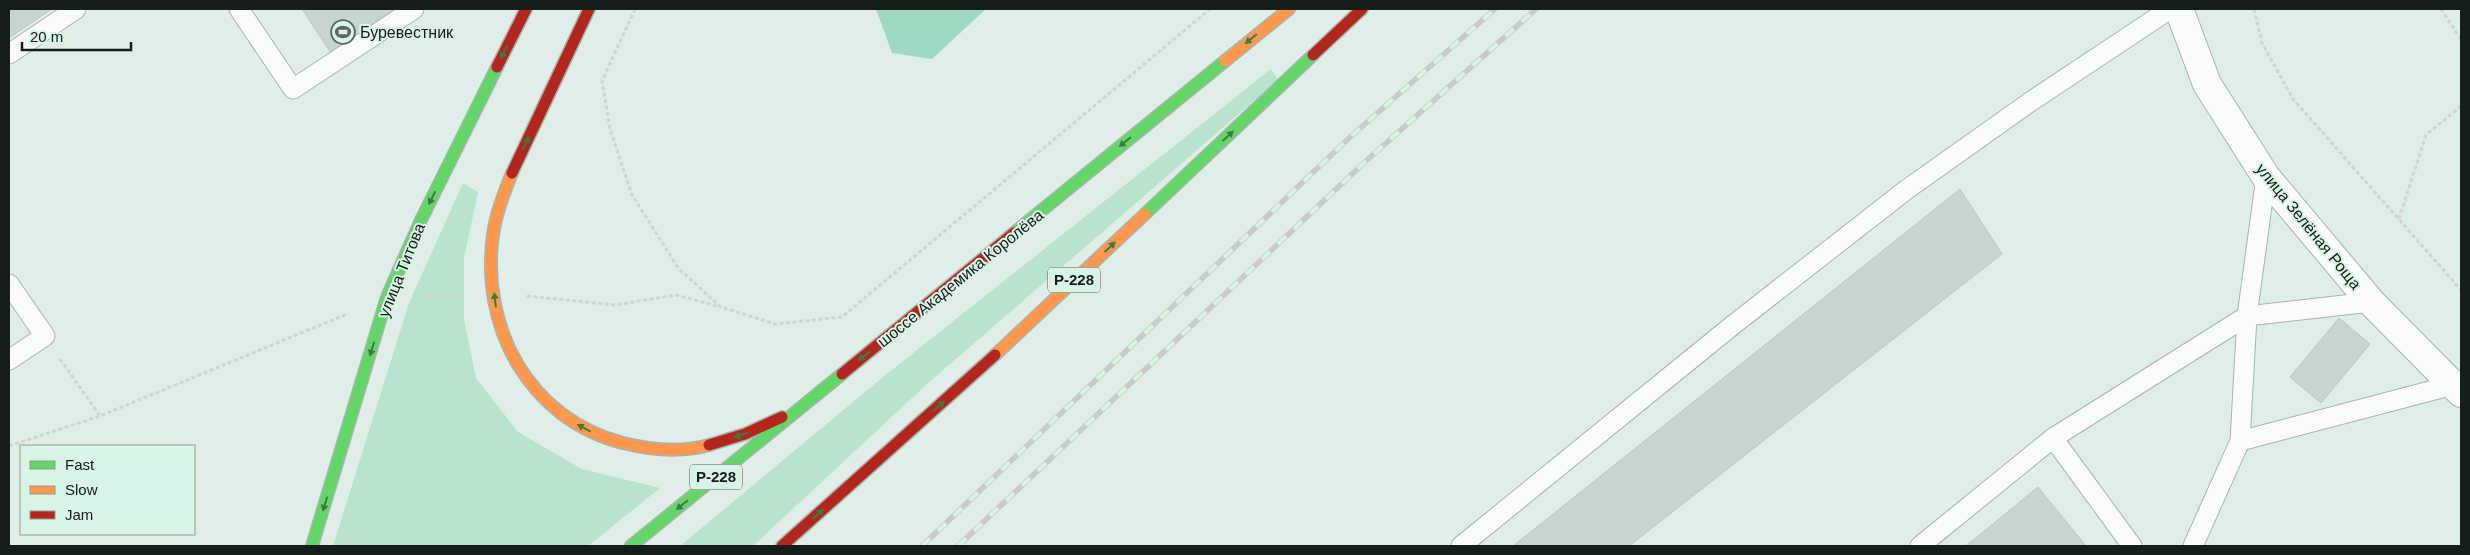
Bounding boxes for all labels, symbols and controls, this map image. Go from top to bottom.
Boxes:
sports icon: Буревестник [330,19,356,45]
scale bar [22,20,131,52]
place label: Буревестник [360,24,454,41]
text: 20 m [30,28,63,45]
one-way arrow [1244,34,1257,45]
one-way arrow [500,45,508,60]
one-way arrow [1221,130,1233,142]
one-way arrow [521,136,530,151]
one-way arrow [1119,137,1132,148]
street label: улица Зелёная Роща [2253,160,2365,293]
one-way arrow [428,191,436,205]
street label: шоссе Академика Королёва [874,206,1047,350]
street label: улица Титова [375,221,428,320]
one-way arrow [1103,241,1115,253]
road number: Р-228 [1048,268,1100,292]
one-way arrow [491,291,499,307]
one-way arrow [367,341,375,356]
one-way arrow [858,351,871,362]
one-way arrow [933,400,945,412]
one-way arrow [578,423,591,432]
one-way arrow [734,432,749,440]
legend [20,445,195,535]
text: Fast [65,456,95,473]
road number: Р-228 [690,464,742,490]
text: Slow [65,481,98,498]
one-way arrow [320,497,328,512]
one-way arrow [676,499,689,510]
text: Jam [65,506,93,523]
one-way arrow [812,509,824,520]

